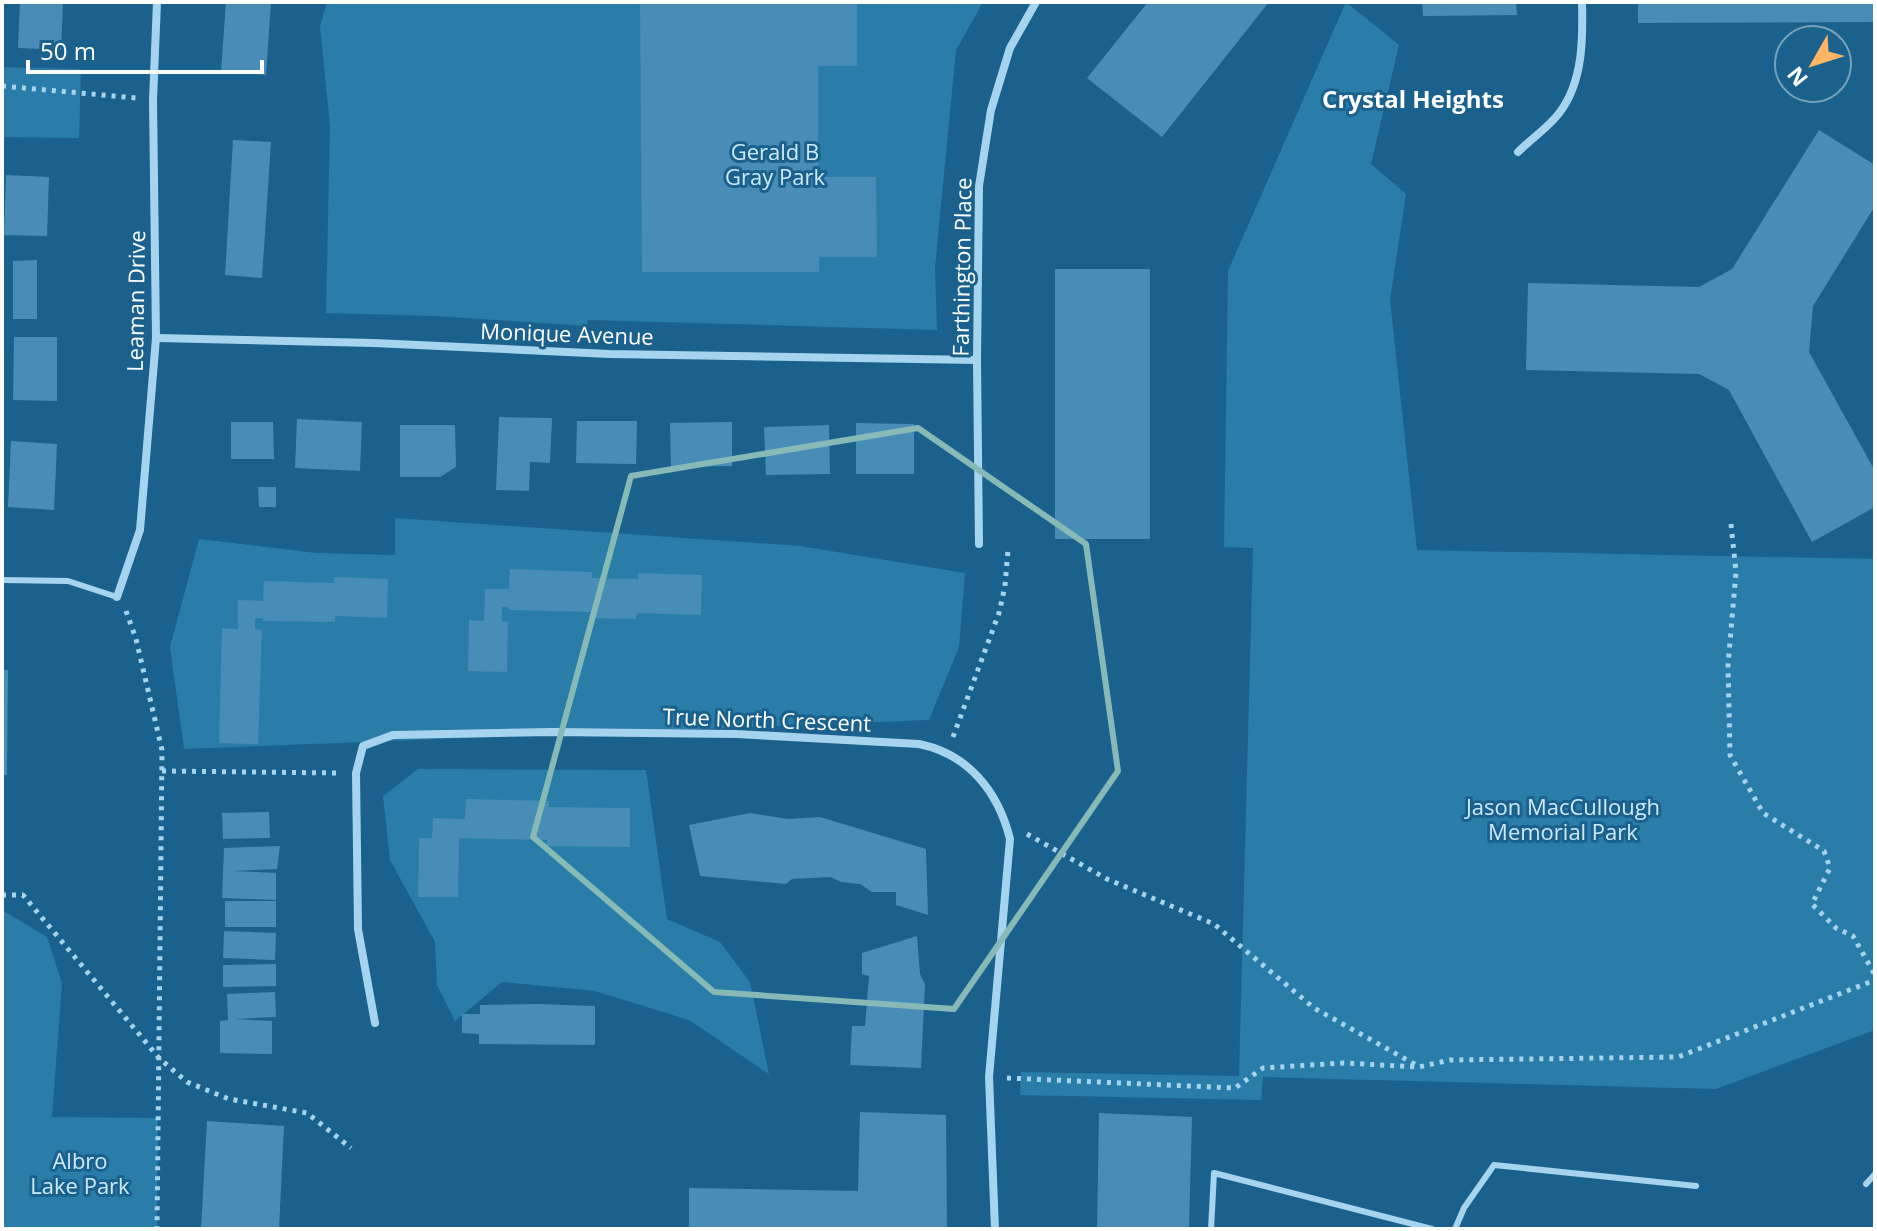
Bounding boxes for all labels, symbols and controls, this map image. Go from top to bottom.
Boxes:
scale bar [28,24,262,74]
north arrow [1773,24,1853,104]
text: 50 m [40,34,96,67]
text: N [1779,61,1814,94]
district label: Crystal Heights [1322,82,1504,115]
park label: Gerald B Gray Park [725,136,825,191]
street label: Farthington Place [944,177,978,357]
street label: Leaman Drive [119,230,151,372]
street label: Monique Avenue [480,315,654,351]
street label: True North Crescent [662,700,872,738]
park label: Jason MacCullough Memorial Park [1464,791,1660,846]
park label: Albro Lake Park [30,1145,130,1200]

